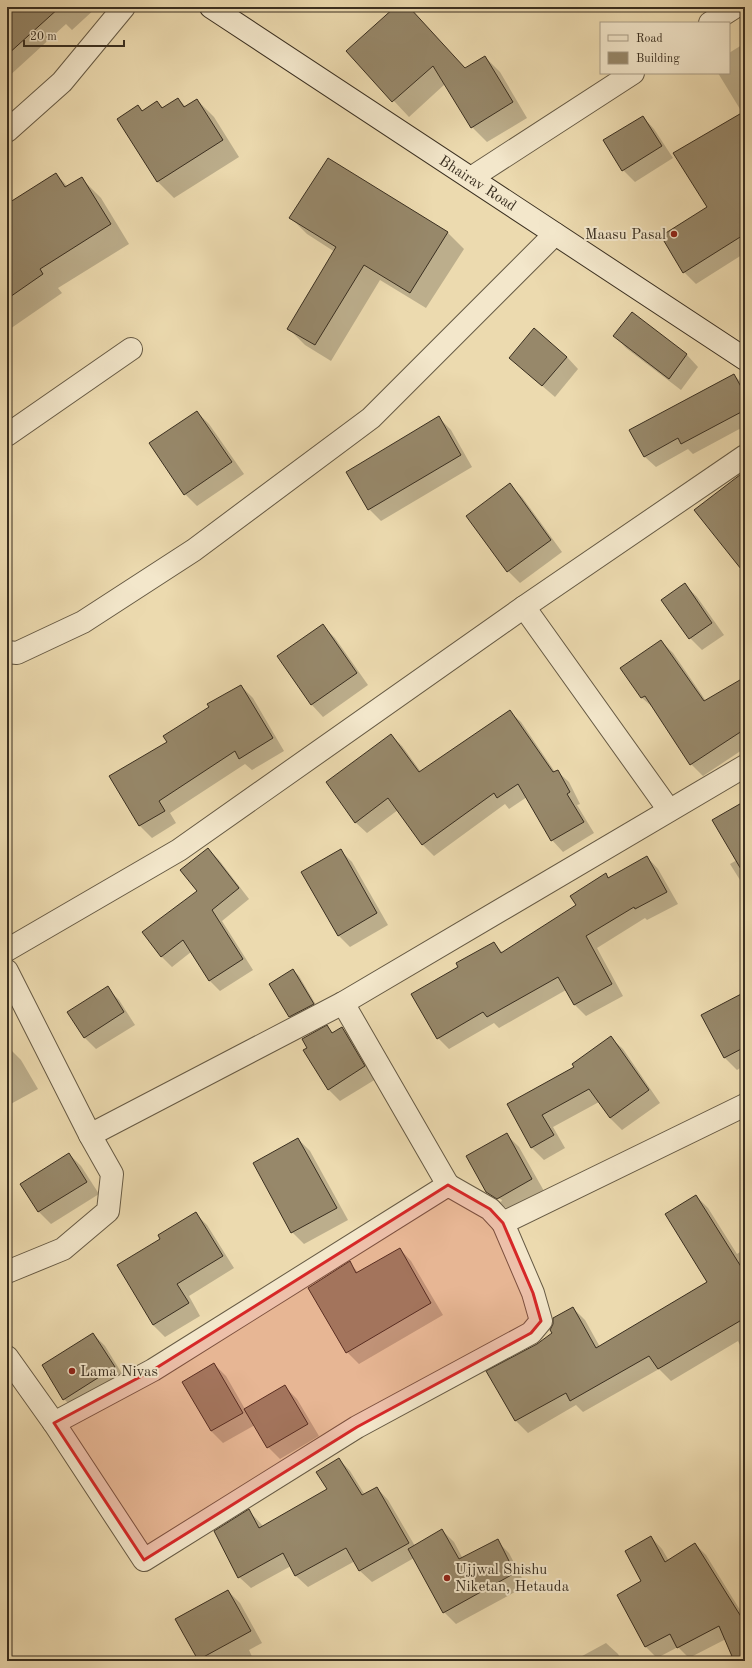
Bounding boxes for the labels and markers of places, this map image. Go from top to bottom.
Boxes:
place label: Maasu Pasal [585,228,666,243]
marker: Maasu Pasal [669,229,679,239]
place label: Lama Nivas [80,1365,158,1380]
marker: Lama Nivas [67,1366,77,1376]
place label: Ujjwal Shishu Niketan, Hetauda [455,1563,570,1595]
marker: Ujjwal Shishu Niketan, Hetauda [442,1573,452,1583]

